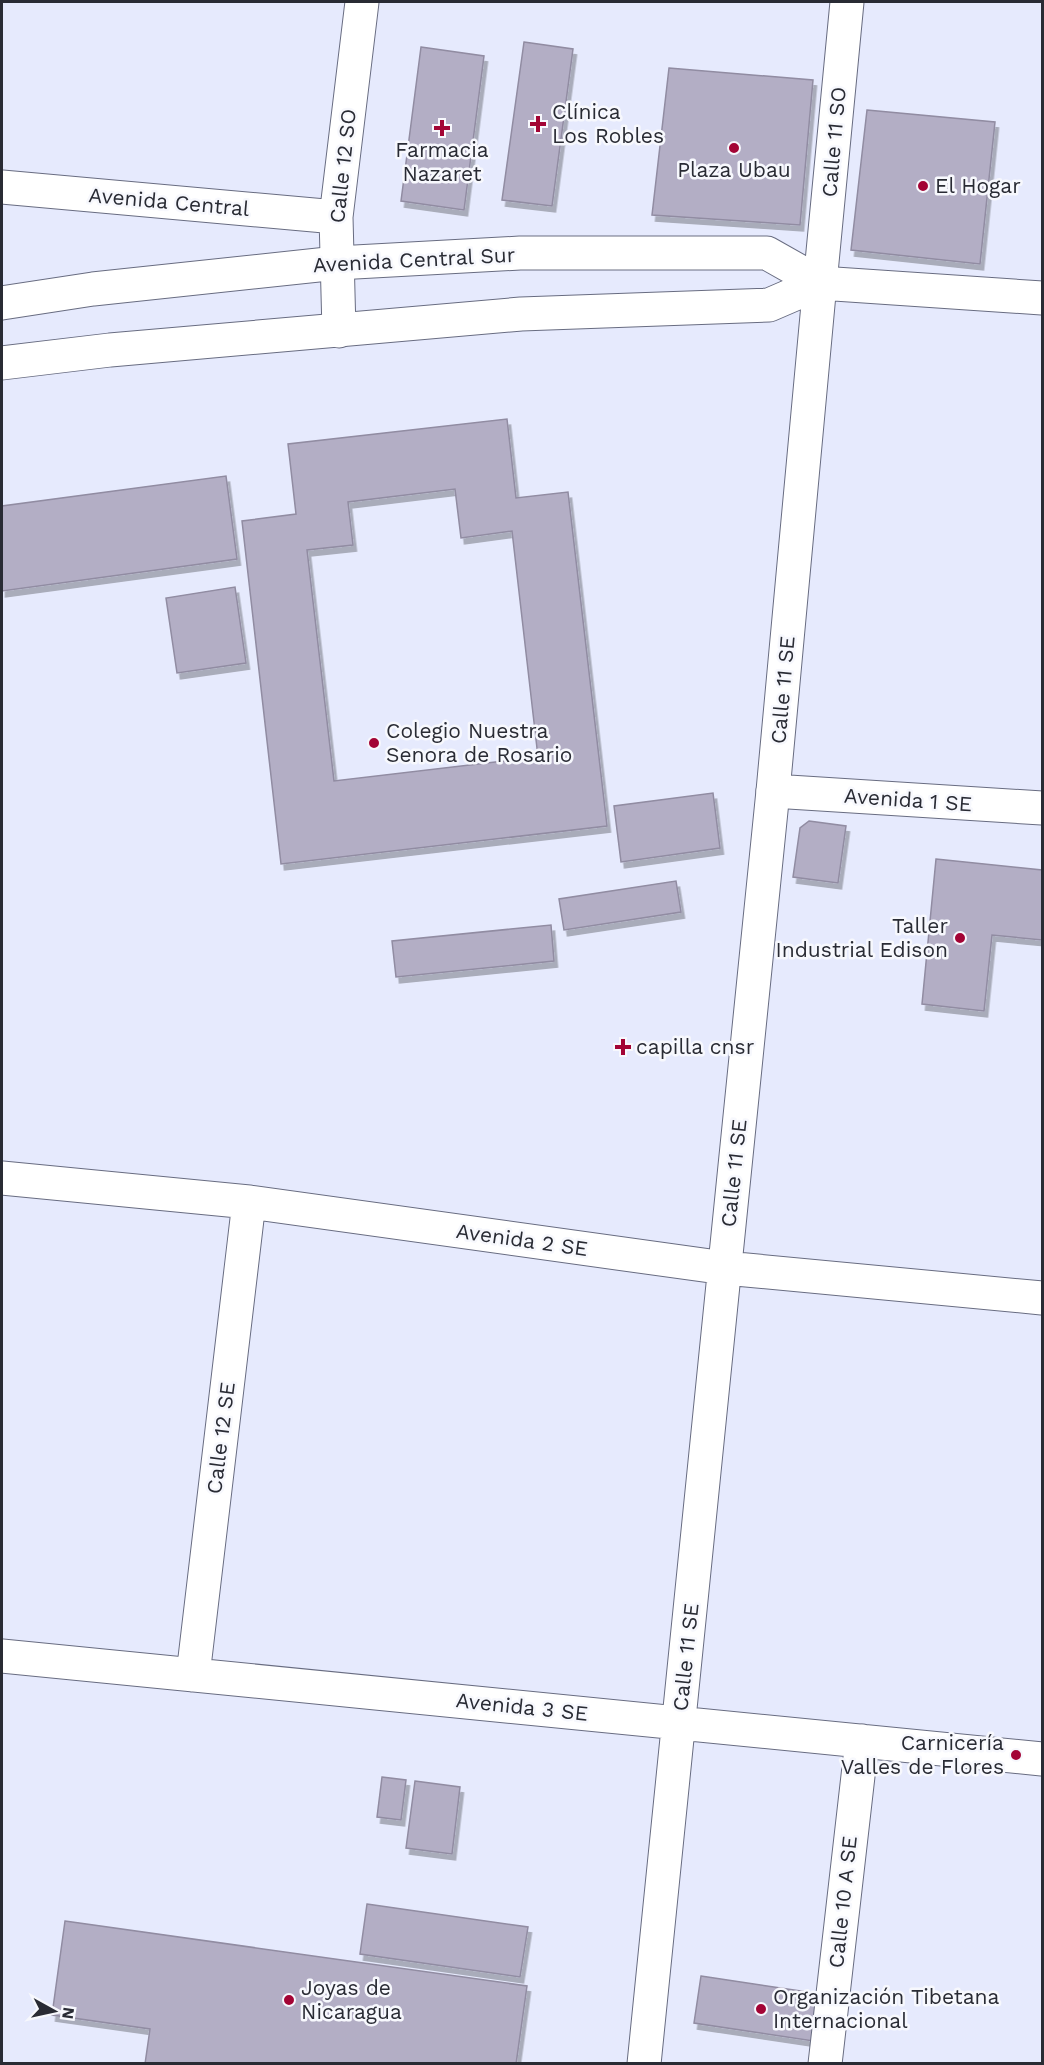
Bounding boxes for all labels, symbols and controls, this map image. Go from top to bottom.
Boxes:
street label: Calle 11 SO [816,86,851,198]
place label: Clínica Los Robles [552,99,664,148]
street label: Calle 12 SO [324,108,361,224]
marker: Clínica Los Robles [529,115,547,133]
marker: Farmacia Nazaret [435,121,449,135]
place label: Farmacia Nazaret [395,137,489,186]
marker: Plaza Ubau [727,141,741,155]
place label: Plaza Ubau [677,157,791,182]
place label: El Hogar [935,173,1021,198]
marker: El Hogar [916,179,930,193]
street label: Avenida Central [88,182,251,221]
street label: Avenida Central Sur [312,242,516,277]
street label: Calle 11 SE [765,635,800,745]
place label: Colegio Nuestra Senora de Rosario [386,718,572,767]
marker: Colegio Nuestra Senora de Rosario [367,736,381,750]
street label: Avenida 1 SE [843,783,973,816]
place label: Taller Industrial Edison [776,913,948,962]
marker: Taller Industrial Edison [953,931,967,945]
place label: capilla cnsr [636,1034,755,1059]
marker: capilla cnsr [614,1038,632,1056]
street label: Calle 11 SE [715,1118,752,1228]
street label: Avenida 2 SE [455,1218,590,1261]
street label: Calle 12 SE [201,1381,240,1495]
street label: Calle 11 SE [667,1602,704,1712]
street label: Avenida 3 SE [455,1687,589,1726]
place label: Carnicería Valles de Flores [841,1730,1004,1779]
marker: Carnicería Valles de Flores [1009,1748,1023,1762]
street label: Calle 10 A SE [823,1835,862,1969]
place label: Joyas de Nicaragua [301,1975,402,2024]
north arrow [24,1981,84,2041]
place label: Organización Tibetana Internacional [773,1984,1000,2033]
marker: Joyas de Nicaragua [282,1993,296,2007]
marker: Organización Tibetana Internacional [754,2002,768,2016]
text: N [58,2006,79,2020]

